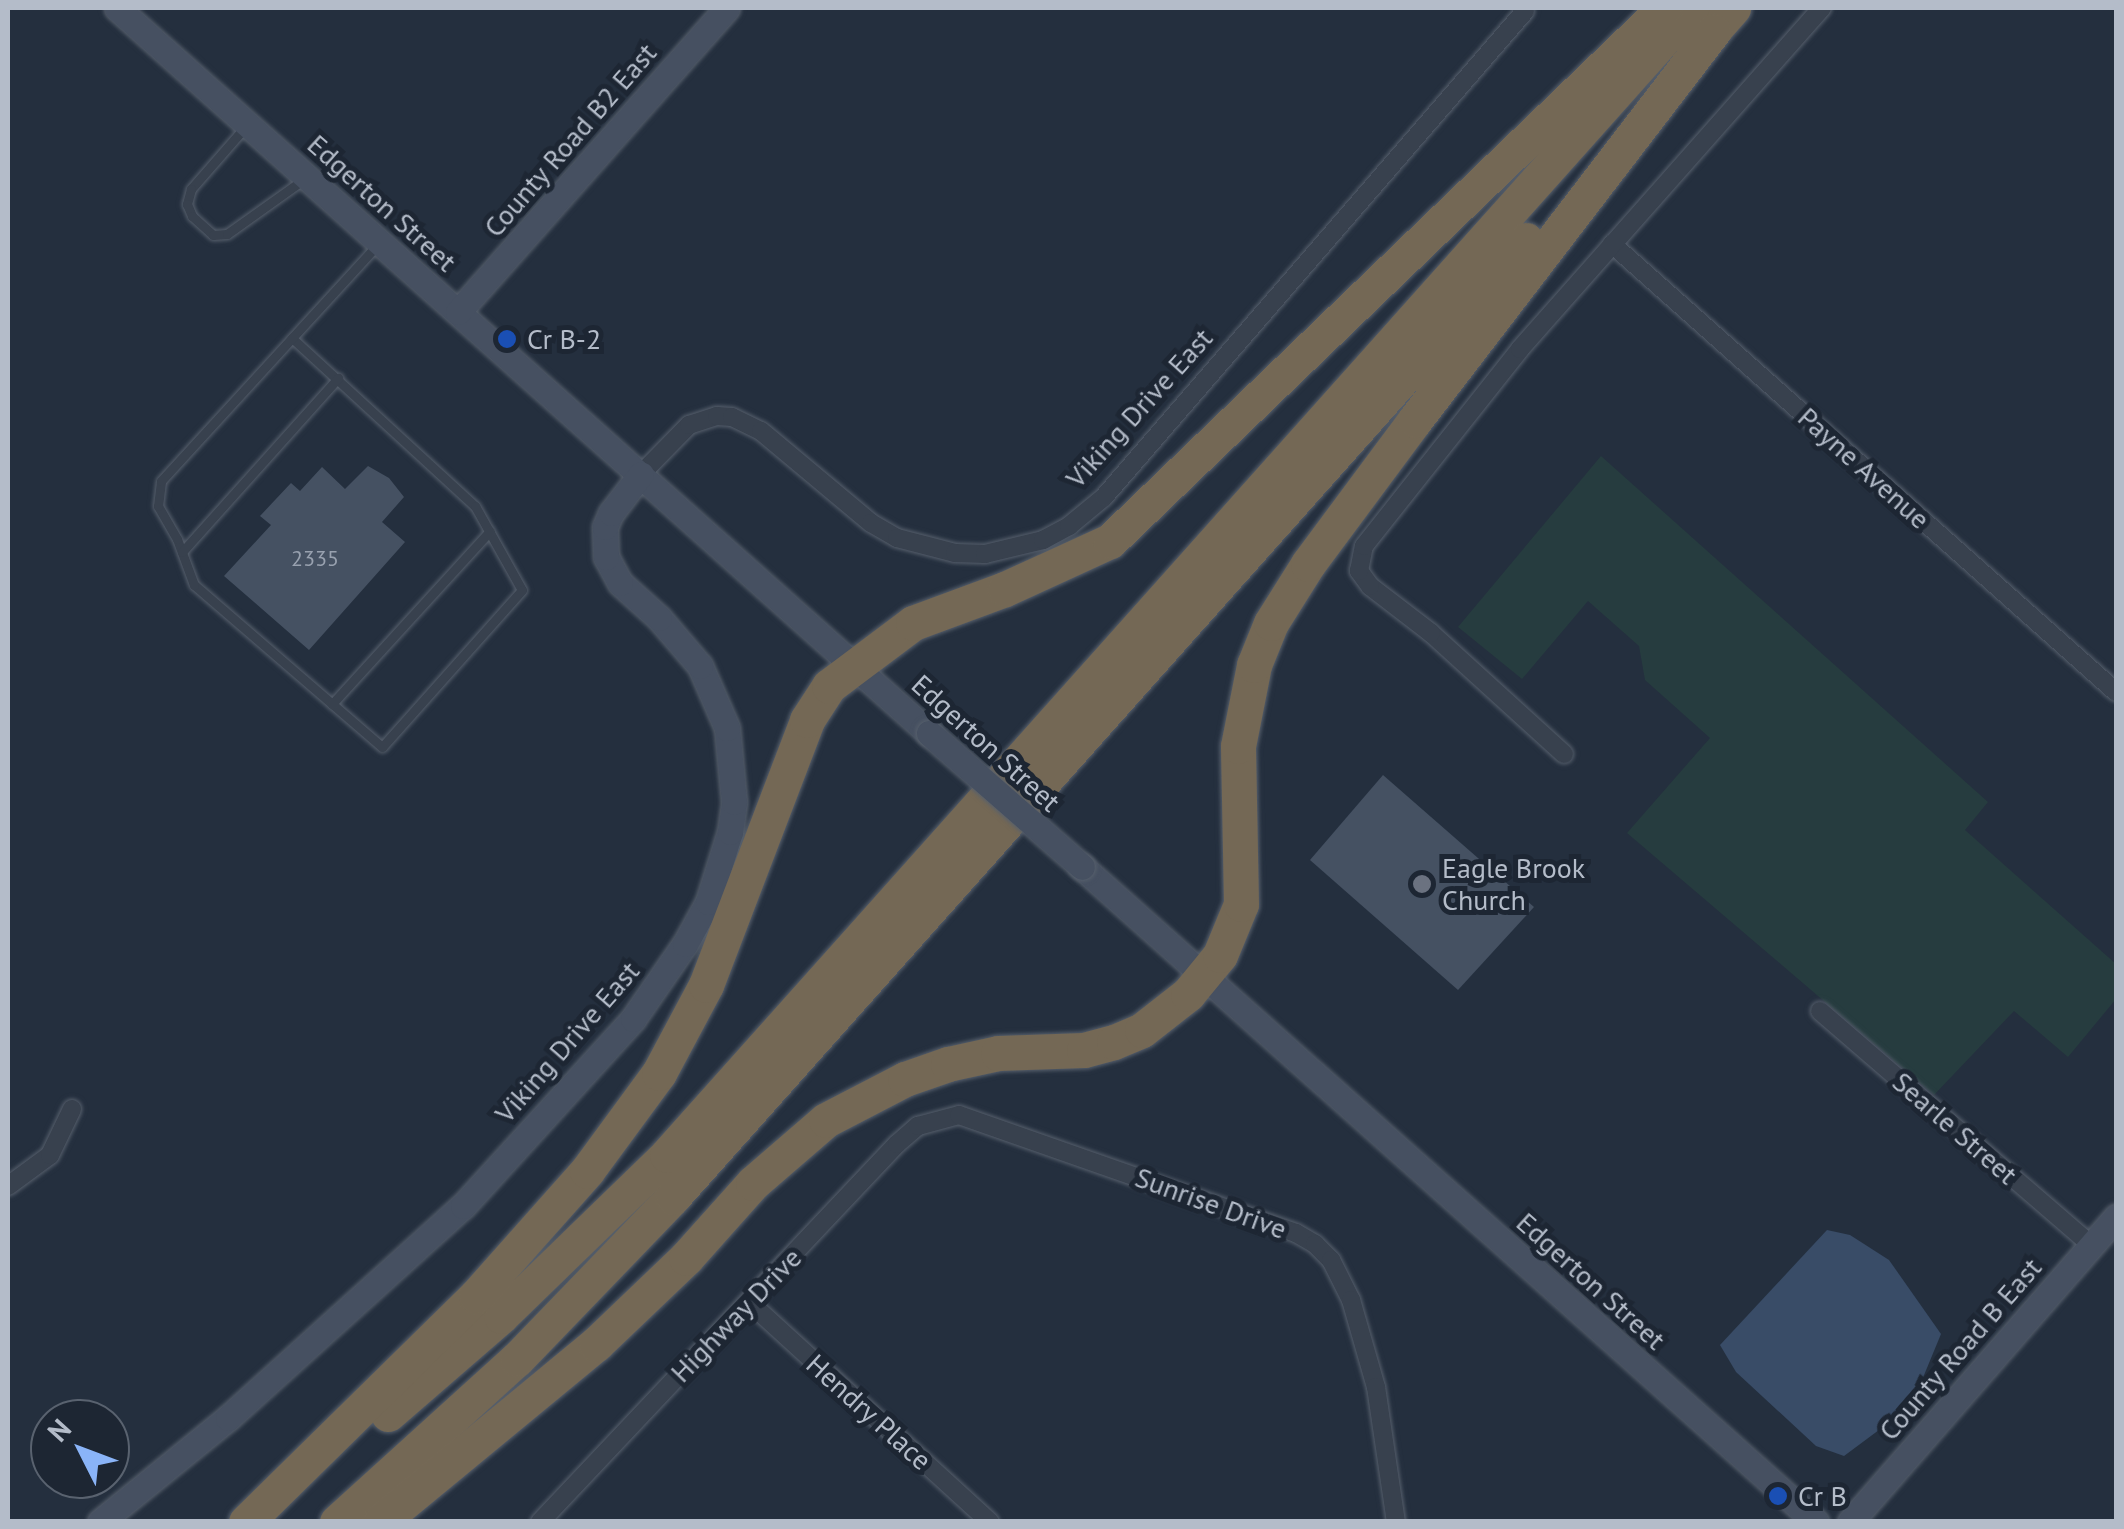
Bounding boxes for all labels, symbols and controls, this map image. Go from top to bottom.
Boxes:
street label: County Road B2 East [476,36,664,244]
street label: Edgerton Street [301,128,463,278]
street label: Viking Drive East [1059,321,1219,495]
place label: Cr B-2 [527,322,601,356]
marker: Cr B-2 [496,328,518,350]
street label: Payne Avenue [1791,400,1937,536]
house number: 2335 [291,546,339,572]
street label: Edgerton Street [905,668,1067,818]
place label: Eagle Brook Church [1442,851,1585,917]
marker: Eagle Brook Church [1411,873,1433,895]
street label: Viking Drive East [488,955,646,1129]
street label: Searle Street [1886,1065,2024,1191]
street label: Sunrise Drive [1131,1160,1291,1246]
street label: Edgerton Street [1510,1206,1672,1356]
street label: Highway Drive [663,1241,809,1389]
street label: County Road B East [1871,1251,2049,1447]
street label: Hendry Place [799,1347,939,1477]
north arrow [30,1399,130,1499]
text: N [39,1411,79,1449]
place label: Cr B [1798,1479,1847,1513]
marker: Cr B [1767,1485,1789,1507]

